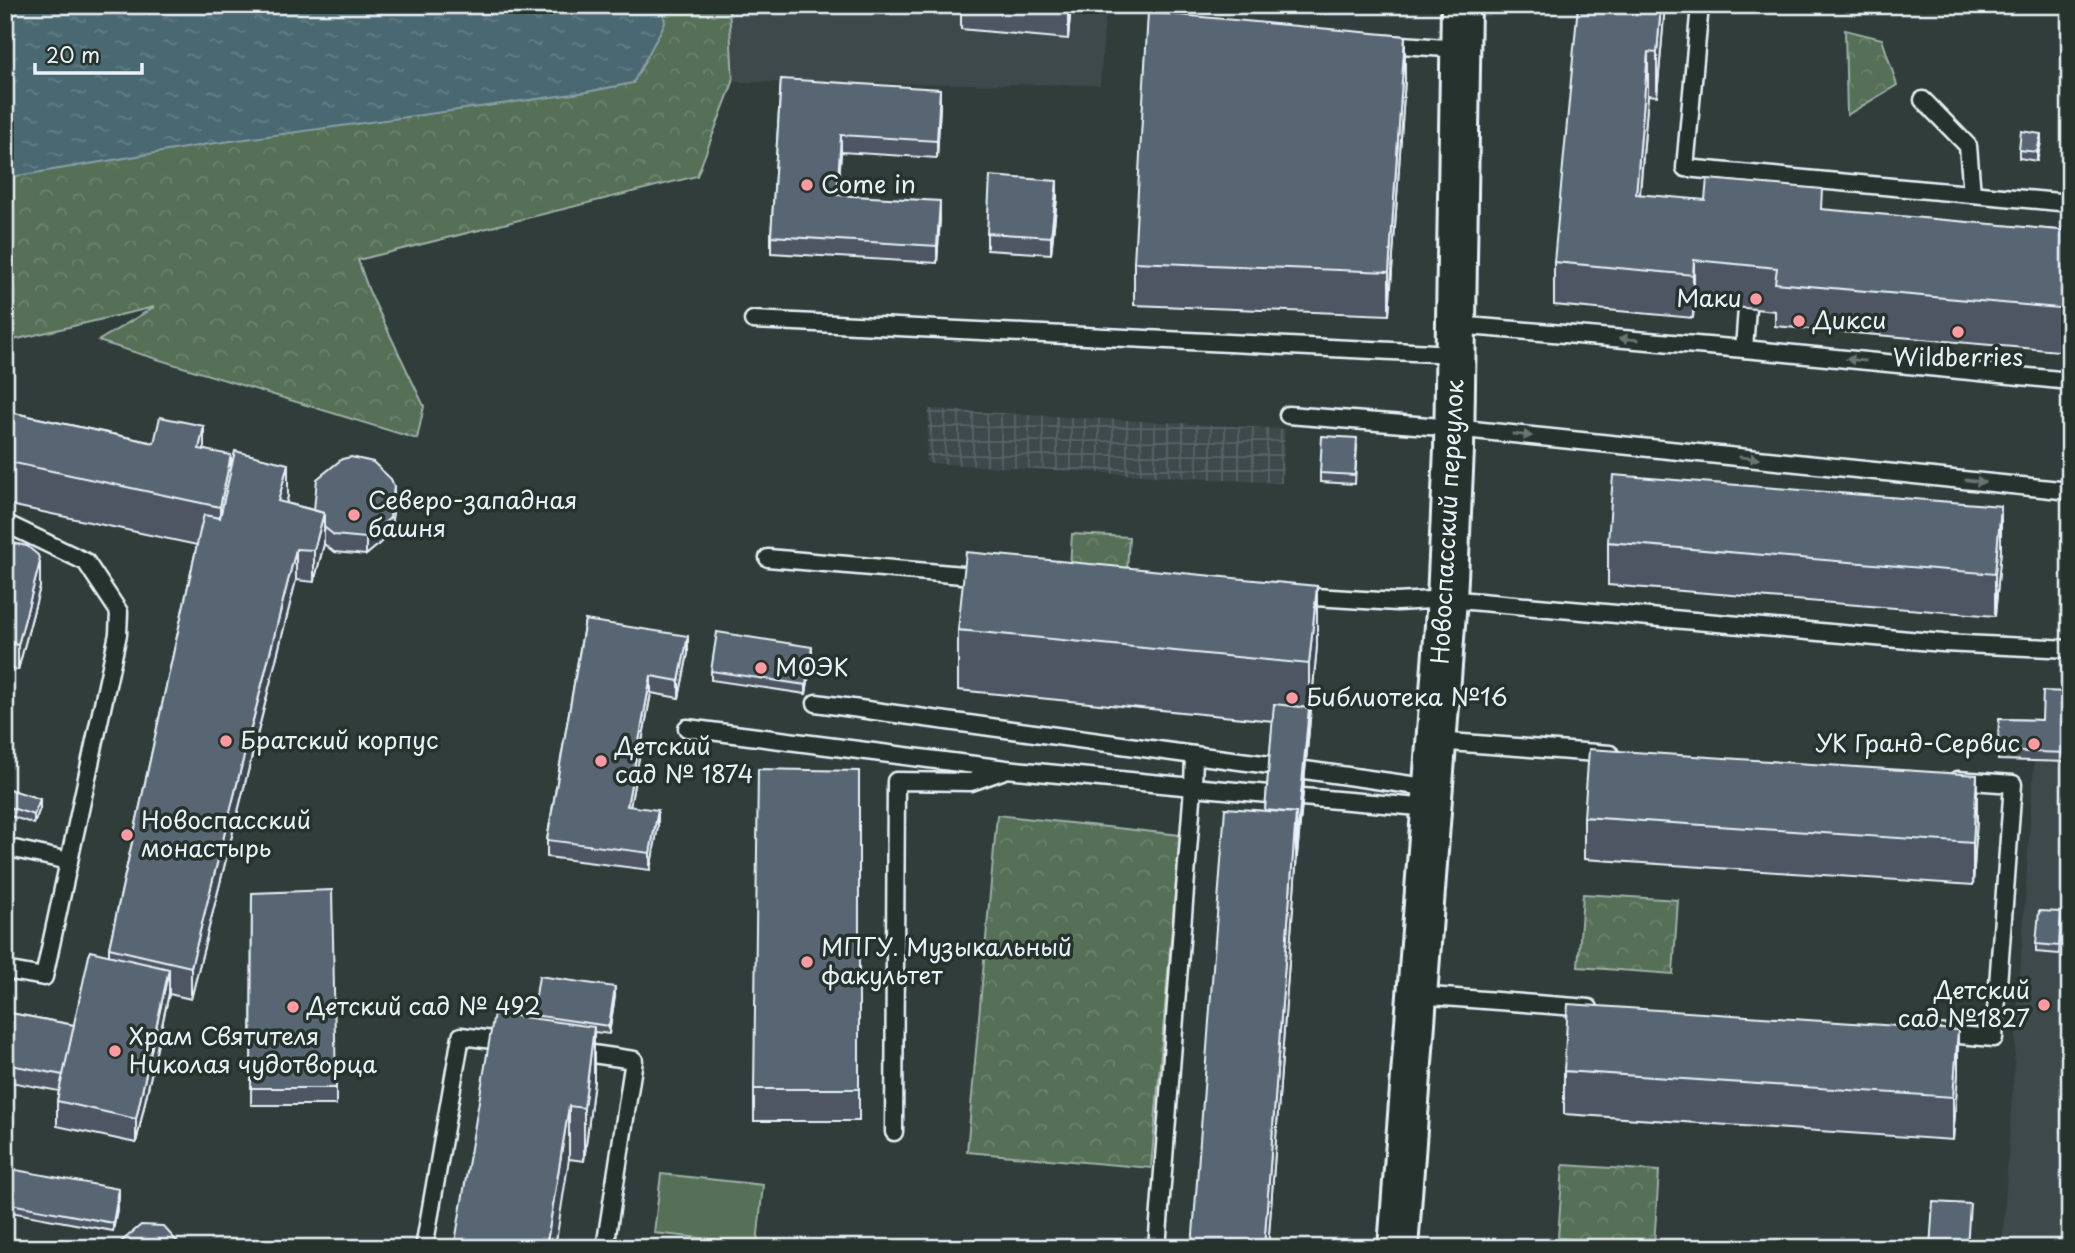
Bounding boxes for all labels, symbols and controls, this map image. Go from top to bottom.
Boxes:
scale bar [35,32,142,76]
text: 20 m [46,38,100,70]
place label: Come in [821,165,916,201]
marker: Come in [799,177,815,193]
place label: Маки [1676,279,1742,315]
marker: Маки [1748,291,1764,307]
place label: Дикси [1812,301,1886,337]
marker: Дикси [1791,313,1807,329]
marker: Wildberries [1950,324,1966,340]
one-way arrow [1618,333,1640,344]
place label: Wildberries [1893,338,2023,374]
one-way arrow [1844,354,1866,365]
street label: Новоспасский переулок [1421,378,1471,665]
one-way arrow [1512,430,1534,441]
one-way arrow [1738,453,1760,464]
one-way arrow [1964,476,1986,487]
place label: Северо-западная башня [368,481,577,545]
marker: Северо-западная башня [346,507,362,523]
place label: МОЭК [775,648,848,684]
marker: МОЭК [753,660,769,676]
place label: Библиотека №16 [1306,678,1508,714]
marker: Библиотека №16 [1284,690,1300,706]
place label: Братский корпус [240,721,439,757]
place label: УК Гранд-Сервис [1815,724,2020,760]
place label: Детский сад № 1874 [614,727,753,791]
marker: Братский корпус [218,733,234,749]
marker: УК Гранд-Сервис [2026,736,2042,752]
marker: Детский сад № 1874 [593,753,609,769]
place label: Новоспасский монастырь [141,801,311,865]
marker: Новоспасский монастырь [119,827,135,843]
place label: МПГУ. Музыкальный факультет [821,928,1072,992]
marker: МПГУ. Музыкальный факультет [799,954,815,970]
place label: Детский сад №1827 [1898,971,2030,1035]
place label: Детский сад № 492 [306,987,541,1023]
marker: Детский сад №1827 [2036,997,2052,1013]
marker: Детский сад № 492 [285,999,301,1015]
place label: Храм Святителя Николая чудотворца [129,1017,377,1081]
marker: Храм Святителя Николая чудотворца [107,1043,123,1059]

